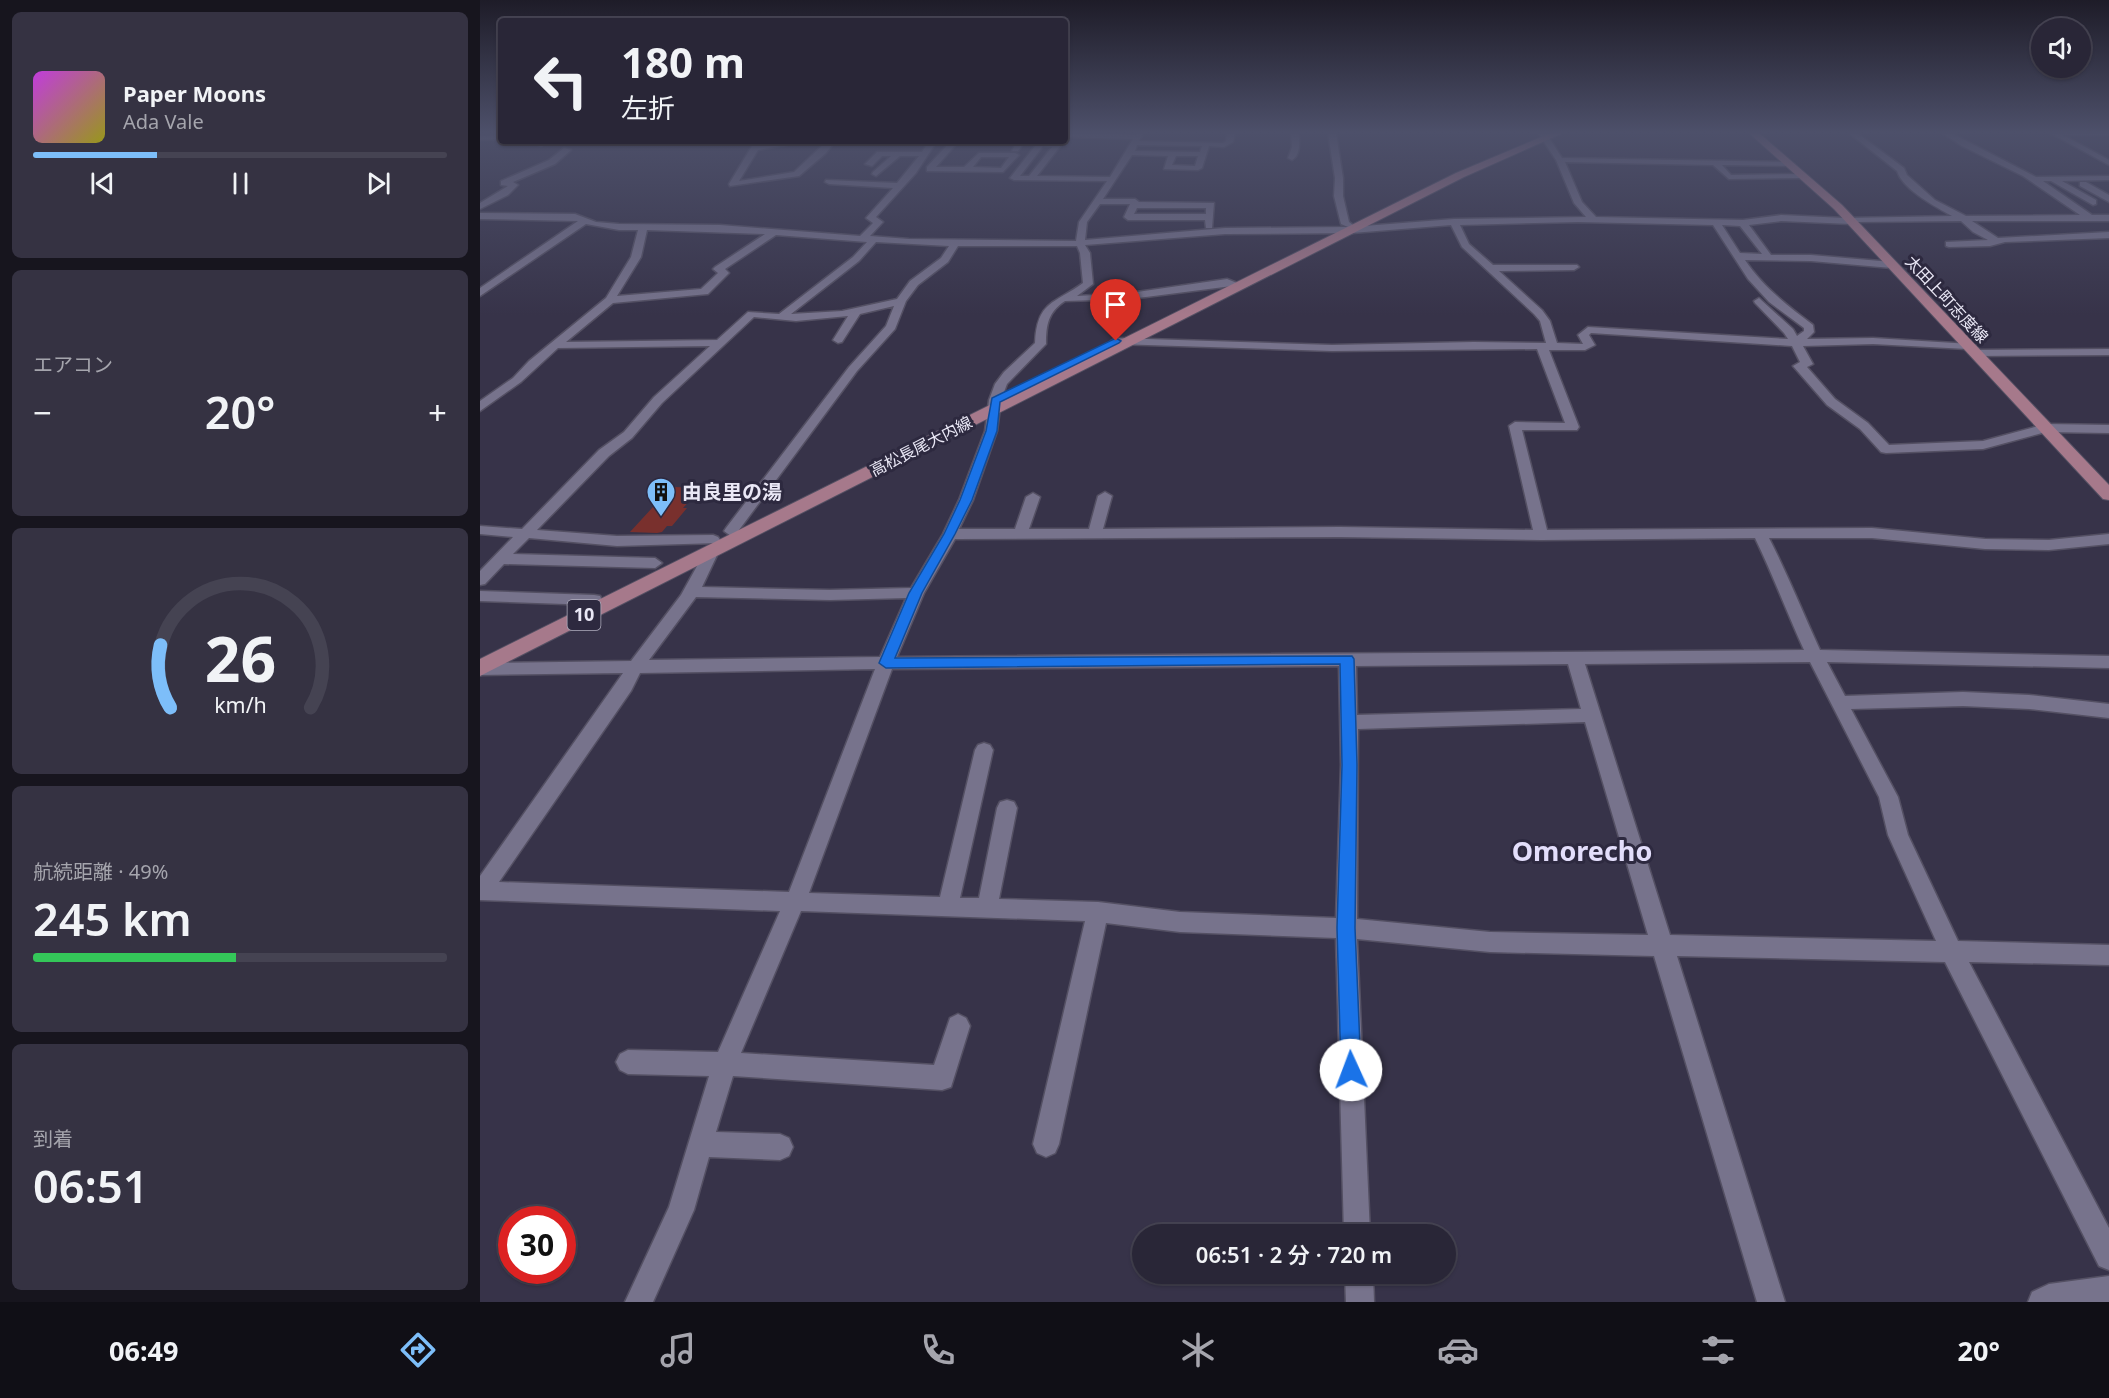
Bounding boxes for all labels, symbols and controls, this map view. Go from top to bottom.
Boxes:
map controls [2031,18,2091,78]
button: sound [2031,18,2091,78]
text: 180 m [621,33,745,90]
icon: left [522,42,600,120]
text: Paper Moons [123,78,266,108]
text: 左折 [621,89,675,126]
text: Ada Vale [123,108,204,135]
icon: previous [86,167,119,200]
icon: pause [224,167,257,200]
icon: next [362,167,395,200]
street label: 太田上町志度線 [1901,251,1993,347]
pin [1090,279,1141,341]
icon: arrive [1099,288,1132,321]
text: エアコン [33,351,113,378]
text: 20° [205,381,275,442]
text: − [33,390,52,435]
text: + [428,390,447,435]
street label: 高松長尾大内線 [866,411,976,481]
building icon: 由良里の湯 [645,476,677,518]
place label: 由良里の湯 [682,478,782,505]
road number: 10 [568,600,600,630]
text: 26 [204,615,276,700]
text: km/h [214,690,266,719]
district label: Omorecho [1512,832,1652,869]
text: 航続距離 · 49% [33,858,168,885]
text: 245 km [33,888,192,949]
position arrow [1319,1038,1383,1102]
text: 到着 [33,1125,73,1152]
text: 06:51 [33,1155,148,1216]
speed limit sign: 30 [498,1206,576,1284]
text: 06:51 · 2 分 · 720 m [1196,1239,1392,1269]
icon: directions [397,1329,439,1371]
icon: music [657,1329,699,1371]
icon: phone [917,1329,959,1371]
icon: climate [1177,1329,1219,1371]
icon: car [1437,1329,1479,1371]
icon: filters [1697,1329,1739,1371]
text: 06:49 [109,1332,178,1369]
text: 20° [1958,1332,2000,1369]

